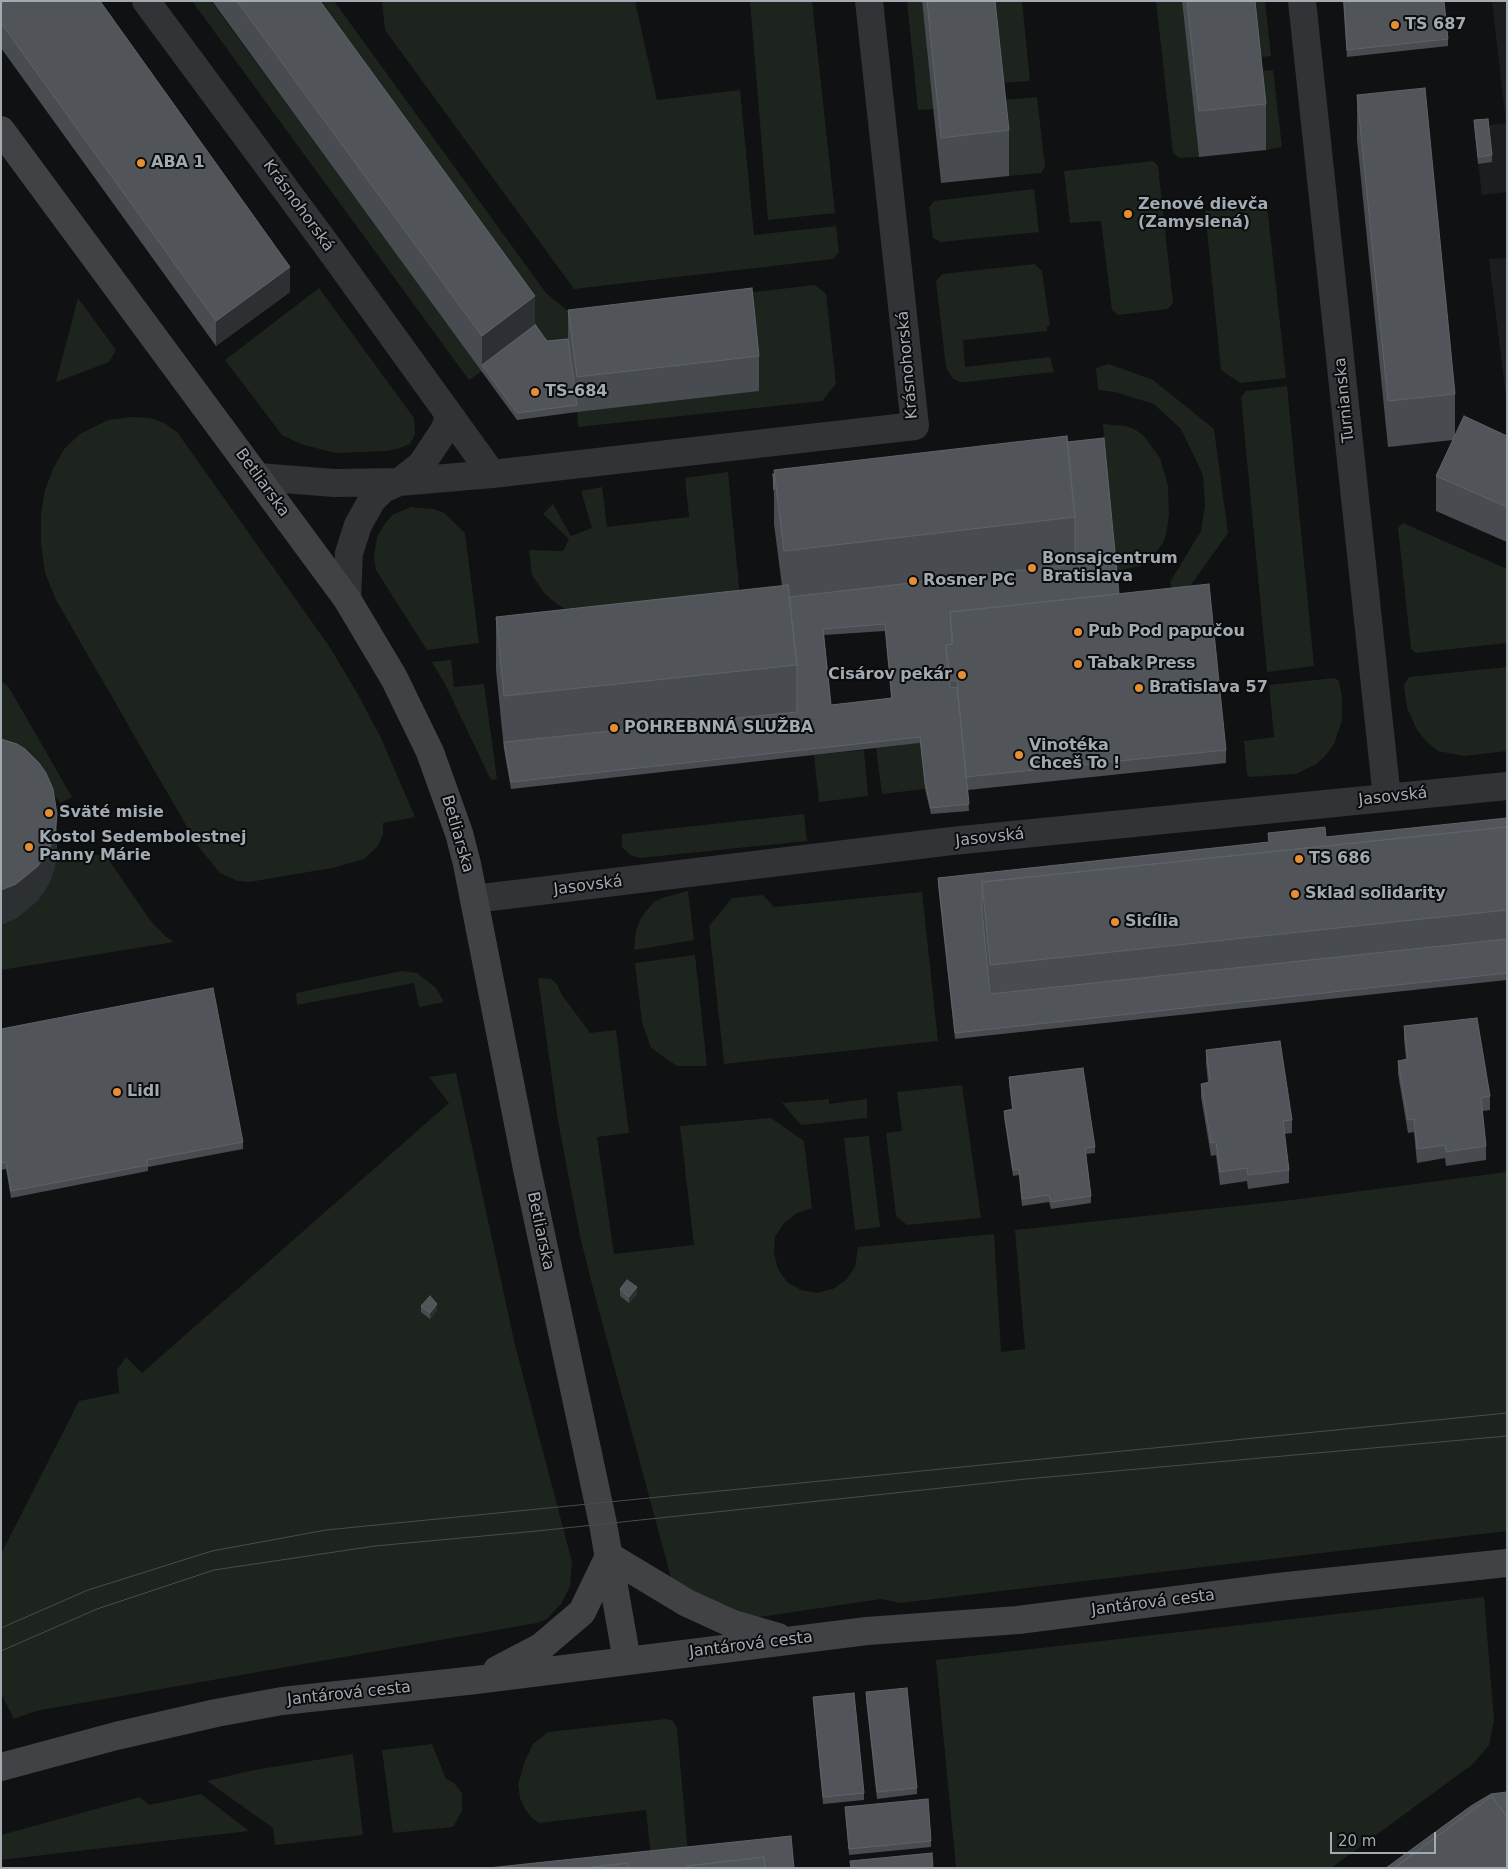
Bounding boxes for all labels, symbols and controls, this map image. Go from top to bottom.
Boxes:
place label: TS 687 [1405,15,1466,35]
marker: TS 687 [1389,19,1401,31]
place label: ABA 1 [151,153,205,173]
street label: Krásnohorská [258,156,338,256]
marker: ABA 1 [135,157,147,169]
place label: Zenové dievča (Zamyslená) [1138,195,1268,233]
marker: Zenové dievča (Zamyslená) [1122,208,1134,220]
street label: Krásnohorská [894,310,922,420]
street label: Turnianska [1331,357,1359,443]
place label: TS-684 [545,382,607,402]
marker: TS-684 [529,386,541,398]
street label: Betliarska [231,445,293,521]
place label: Bonsajcentrum Bratislava [1042,549,1178,587]
marker: Bonsajcentrum Bratislava [1026,562,1038,574]
place label: Rosner PC [923,571,1015,591]
marker: Rosner PC [907,575,919,587]
place label: Pub Pod papučou [1088,622,1245,642]
marker: Pub Pod papučou [1072,626,1084,638]
place label: Tabak Press [1088,654,1196,674]
marker: Tabak Press [1072,658,1084,670]
place label: Cisárov pekár [828,665,952,685]
marker: Cisárov pekár [956,669,968,681]
place label: Bratislava 57 [1149,678,1268,698]
marker: Bratislava 57 [1133,682,1145,694]
place label: POHREBNNÁ SLUŽBA [624,718,813,738]
marker: POHREBNNÁ SLUŽBA [608,722,620,734]
place label: Vinotéka Chceš To ! [1029,736,1120,774]
marker: Vinotéka Chceš To ! [1013,749,1025,761]
street label: Jasovská [1358,784,1428,810]
street label: Betliarska [437,793,477,875]
place label: Sväté misie [59,803,164,823]
marker: Sväté misie [43,807,55,819]
street label: Jasovská [955,825,1025,851]
place label: Kostol Sedembolestnej Panny Márie [39,828,246,866]
marker: Kostol Sedembolestnej Panny Márie [23,841,35,853]
place label: TS 686 [1309,849,1370,869]
marker: TS 686 [1293,853,1305,865]
street label: Jasovská [552,872,624,900]
place label: Sklad solidarity [1305,884,1446,904]
marker: Sklad solidarity [1289,888,1301,900]
place label: Sicília [1125,912,1179,932]
marker: Sicília [1109,916,1121,928]
place label: Lidl [127,1082,160,1102]
marker: Lidl [111,1086,123,1098]
street label: Betliarska [522,1190,558,1272]
street label: Jantárová cesta [1090,1586,1216,1620]
street label: Jantárová cesta [688,1628,814,1662]
street label: Jantárová cesta [286,1678,412,1710]
scale bar [1333,1822,1439,1854]
text: 20 m [1338,1832,1376,1850]

